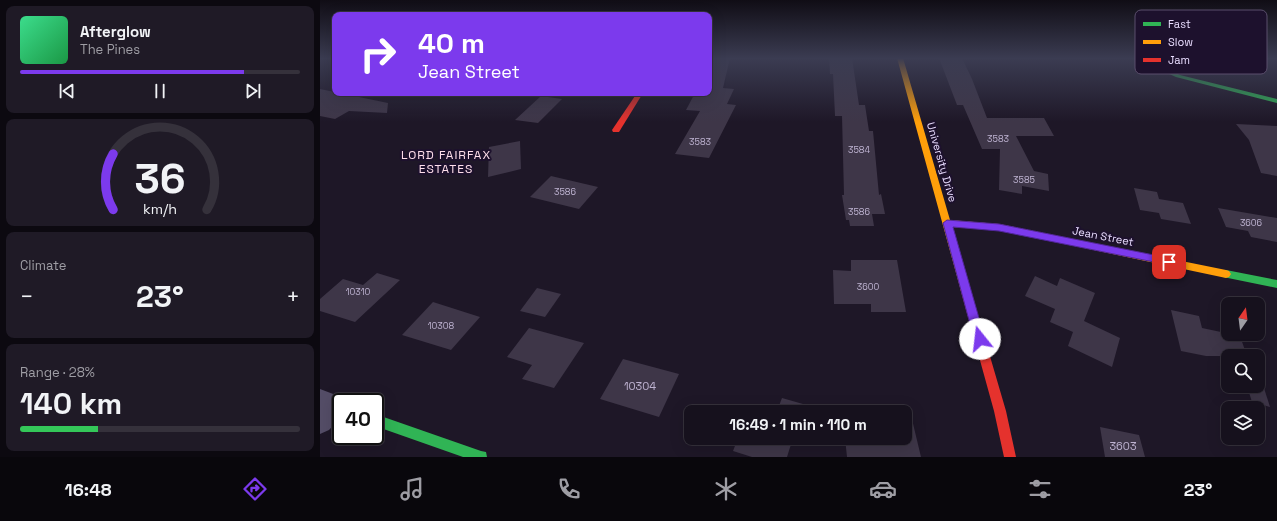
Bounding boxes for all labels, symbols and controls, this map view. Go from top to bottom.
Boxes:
legend [1135,10,1267,74]
text: Fast [1168,17,1191,31]
text: Afterglow [80,22,151,41]
text: 40 m [418,25,485,61]
icon: right [352,28,404,80]
text: Slow [1168,35,1193,49]
text: The Pines [80,41,140,58]
text: Jam [1168,53,1190,67]
text: Jean Street [418,60,520,83]
icon: previous [56,80,78,102]
icon: pause [149,80,171,102]
icon: next [242,80,264,102]
street label: University Drive [924,120,960,204]
house number: 3583 [987,133,1009,145]
house number: 3583 [689,136,711,148]
house number: 3584 [848,144,870,156]
district label: LORD FAIRFAX ESTATES [401,147,491,177]
text: 36 [135,152,186,205]
house number: 3585 [1013,174,1035,186]
house number: 3586 [554,186,576,198]
text: km/h [143,200,177,218]
house number: 3586 [848,206,870,218]
house number: 3606 [1240,217,1263,229]
street label: Jean Street [1071,223,1135,249]
pin [1152,245,1186,279]
icon: arrive [1158,251,1180,273]
text: Climate [20,257,66,274]
text: 23° [136,277,184,316]
house number: 3600 [857,281,879,293]
text: − [20,282,34,310]
text: + [286,282,300,310]
house number: 10310 [346,286,370,298]
north arrow [1221,297,1265,341]
map controls [1221,297,1265,445]
position arrow [959,318,1001,360]
house number: 10308 [428,320,455,332]
button: search [1221,349,1265,393]
text: Range · 28% [20,364,95,381]
house number: 10304 [624,379,656,393]
text: 140 km [20,384,122,423]
speed limit sign: 40 [332,393,384,445]
button: layers [1221,401,1265,445]
text: 16:49 · 1 min · 110 m [729,415,867,434]
house number: 3603 [1109,439,1137,453]
icon: directions [241,475,269,503]
icon: music [398,475,426,503]
icon: phone [555,475,583,503]
icon: climate [712,475,740,503]
icon: car [869,475,897,503]
icon: filters [1026,475,1054,503]
text: 16:48 [65,478,111,501]
text: 23° [1184,478,1212,501]

